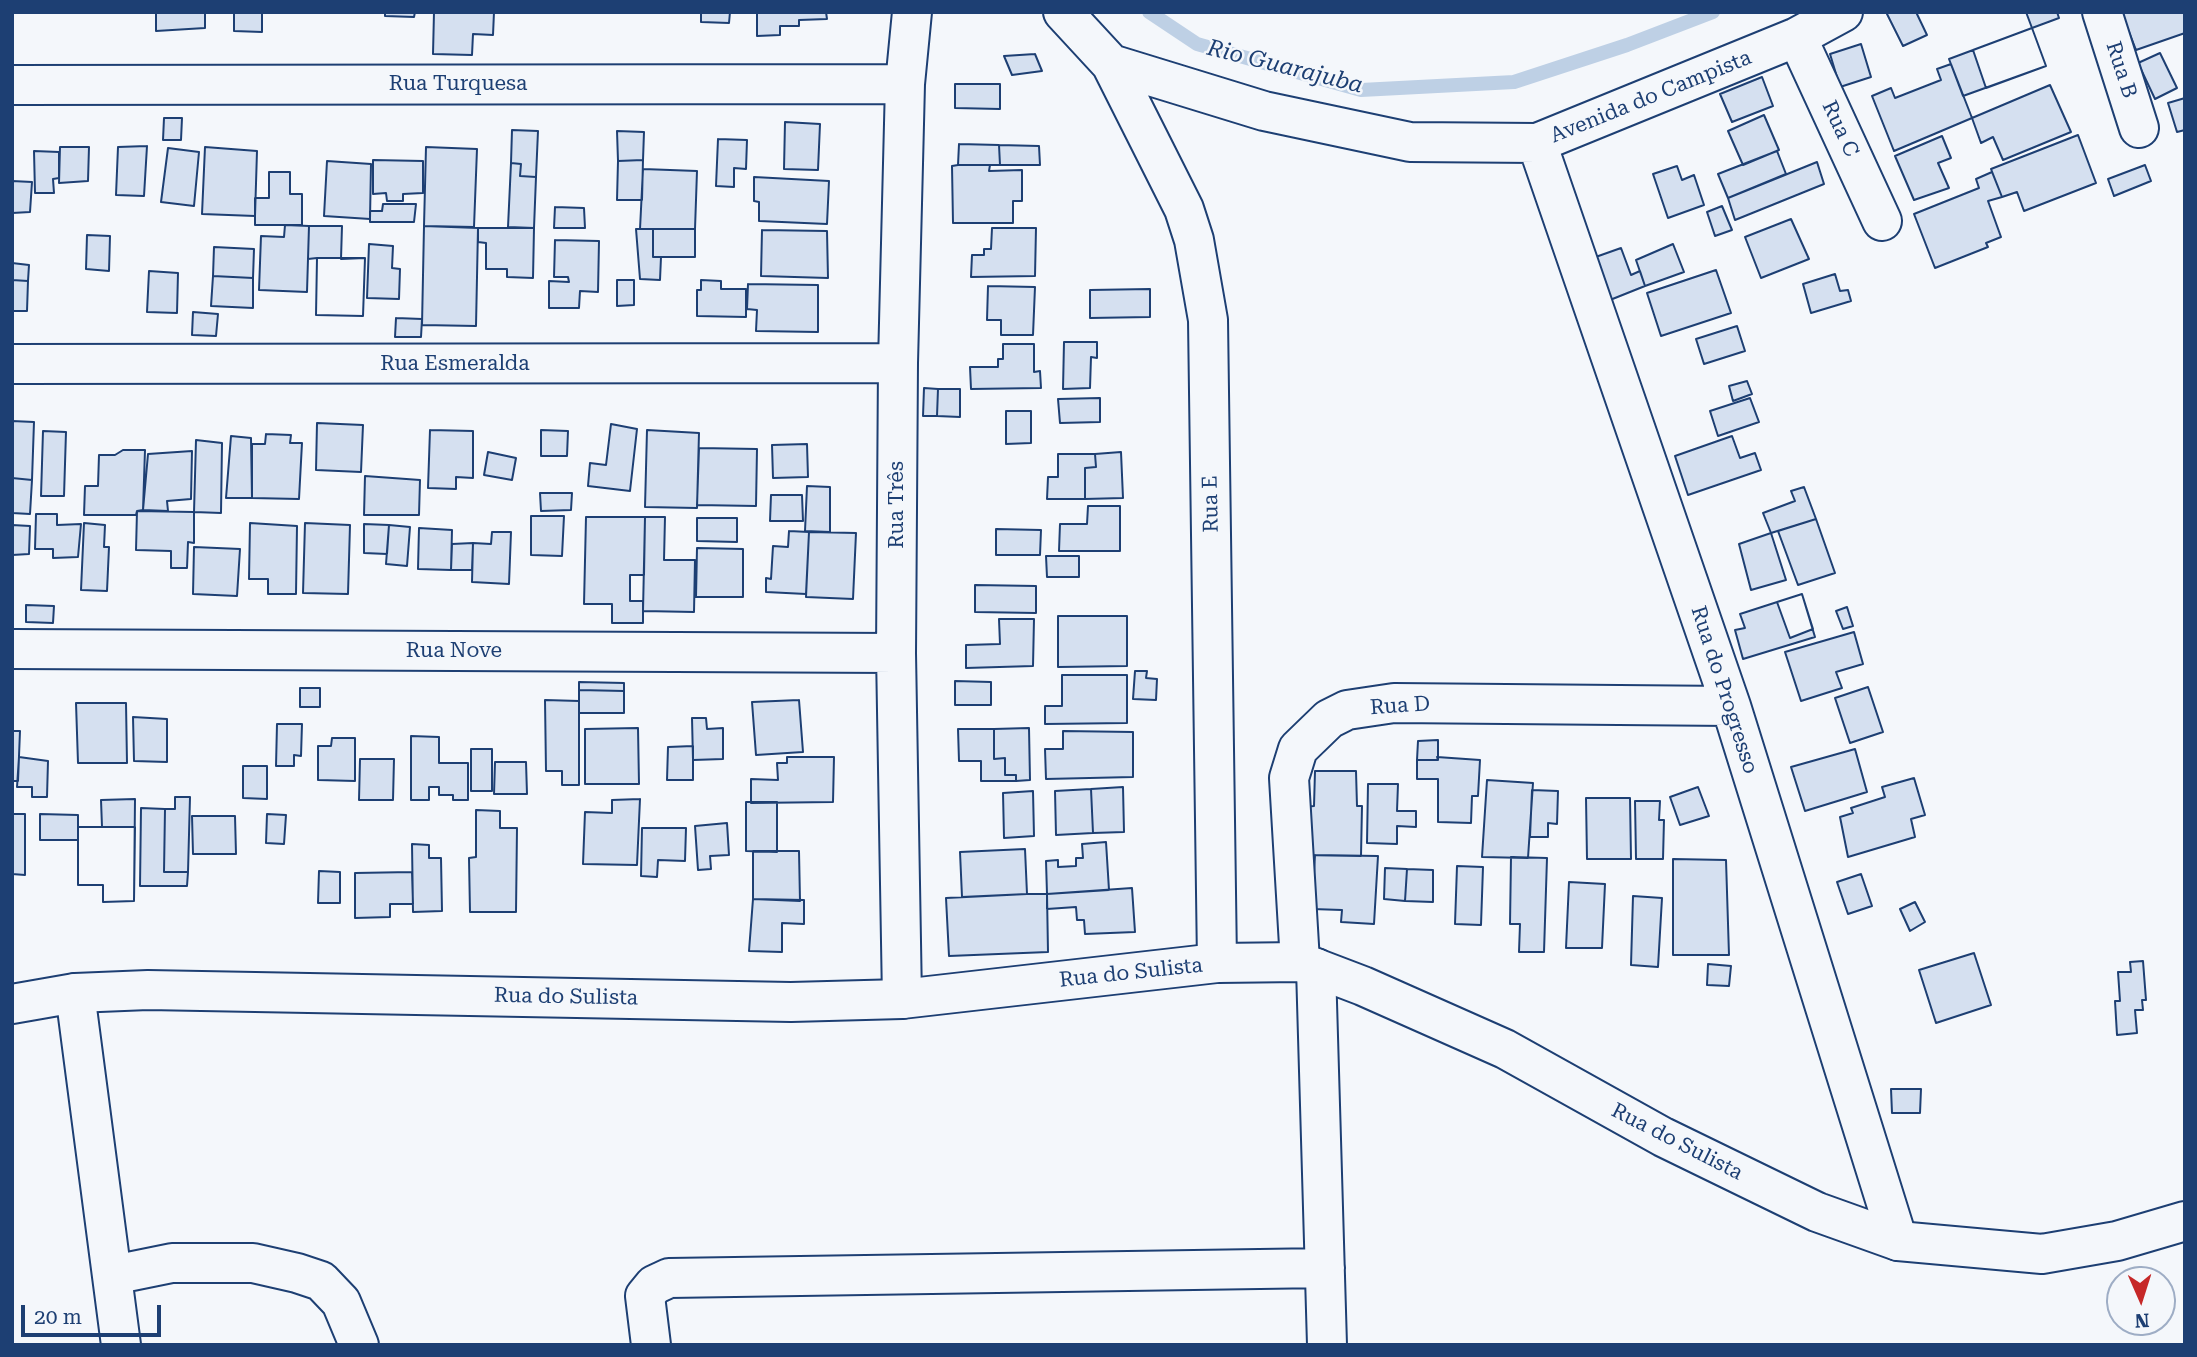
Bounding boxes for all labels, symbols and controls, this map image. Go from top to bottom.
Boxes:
water label: Rio Guarajuba [1204,34,1366,100]
street label: Rua B [2100,39,2142,101]
street label: Avenida do Campista [1547,45,1755,149]
street label: Rua Turquesa [389,71,527,97]
street label: Rua C [1816,97,1864,161]
street label: Rua Esmeralda [380,351,530,377]
street label: Rua Três [884,461,910,549]
street label: Rua E [1198,475,1224,533]
street label: Rua do Progresso [1685,603,1763,777]
street label: Rua Nove [406,638,502,664]
street label: Rua D [1369,691,1431,721]
street label: Rua do Sulista [1058,953,1204,993]
street label: Rua do Sulista [494,983,638,1011]
street label: Rua do Sulista [1607,1098,1747,1186]
north arrow [2106,1266,2176,1336]
scale bar [24,1290,164,1334]
text: 20 m [34,1305,82,1329]
text: N [2134,1309,2150,1332]

